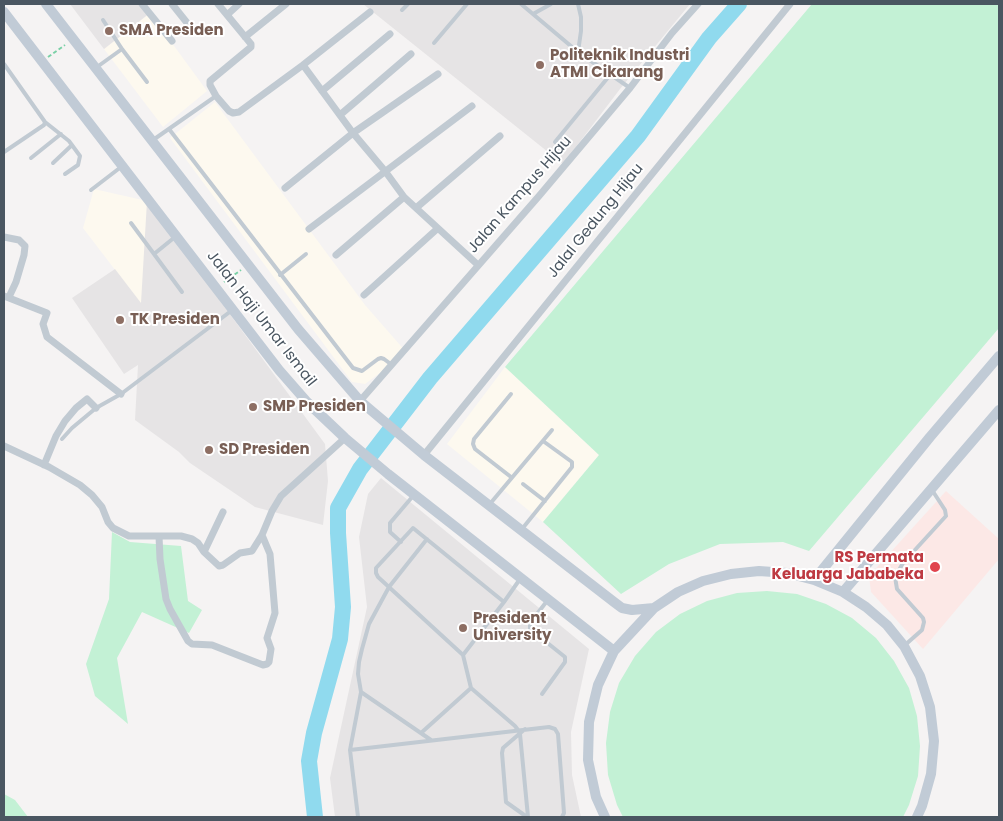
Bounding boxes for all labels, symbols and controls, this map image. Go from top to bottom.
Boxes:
place label: SMA Presiden [119,22,224,40]
marker: SMA Presiden [103,25,115,37]
place label: Politeknik Industri ATMI Cikarang [550,47,689,82]
marker: Politeknik Industri ATMI Cikarang [534,59,546,71]
street label: Jalan Kampus Hijau [464,133,576,257]
street label: Jalal Gedung Hijau [544,160,648,282]
street label: Jalan Haji Umar Ismail [202,248,320,390]
place label: TK Presiden [130,311,220,329]
marker: TK Presiden [114,314,126,326]
place label: SMP Presiden [263,398,366,416]
marker: SMP Presiden [247,401,259,413]
place label: SD Presiden [219,441,310,459]
marker: SD Presiden [203,444,215,456]
place label: RS Permata Keluarga Jababeka [772,549,924,584]
marker: RS Permata Keluarga Jababeka [928,560,942,574]
place label: President University [473,610,552,645]
marker: President University [457,622,469,634]

